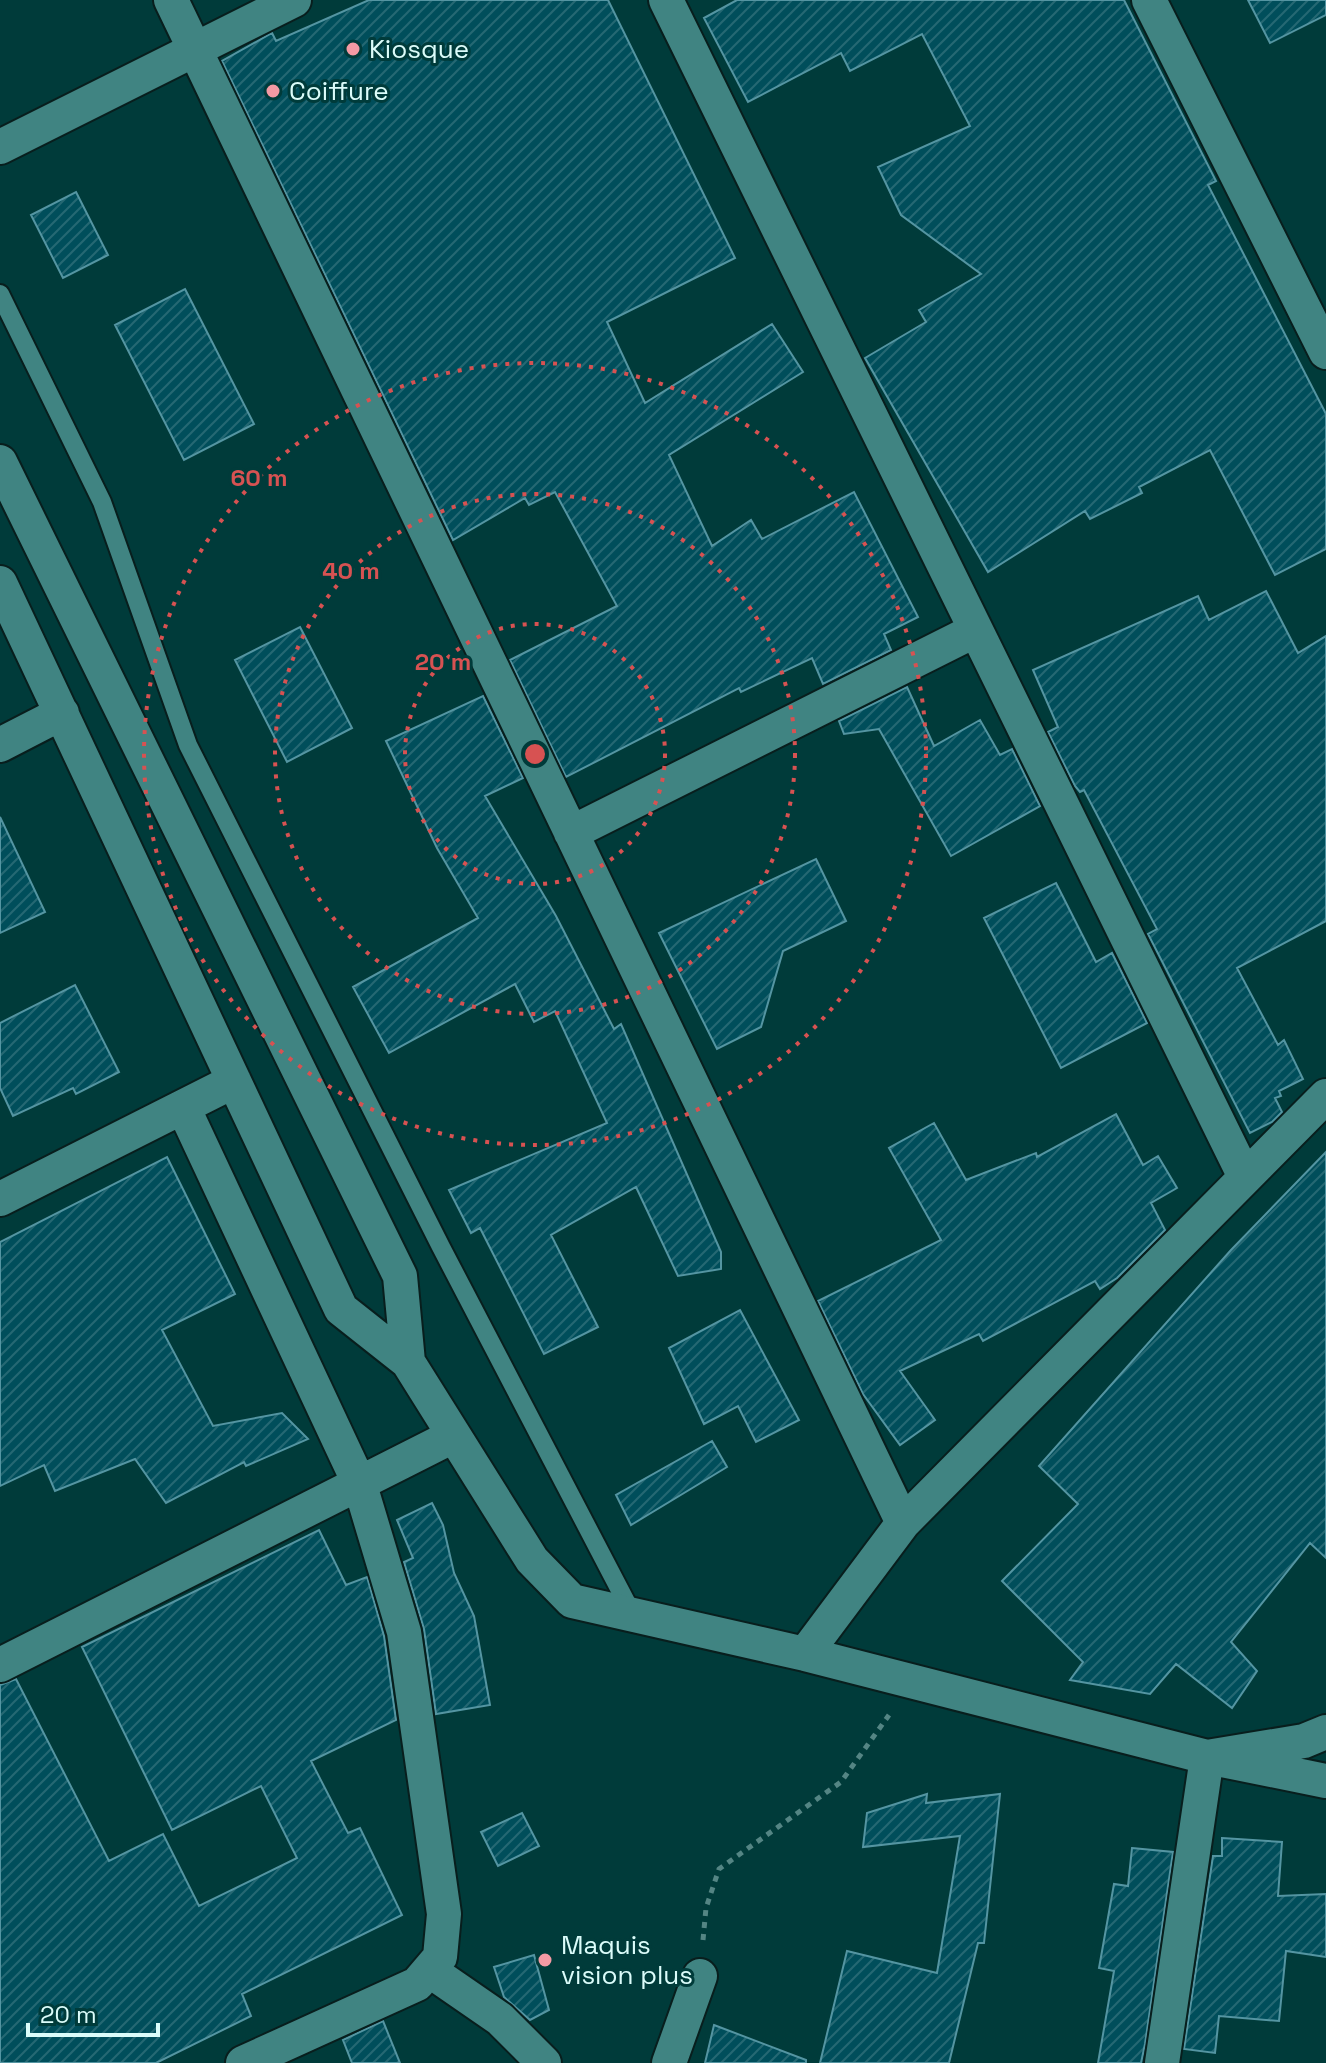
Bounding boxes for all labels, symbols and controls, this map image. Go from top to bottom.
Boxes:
place label: Kiosque [369,32,469,66]
marker: Kiosque [344,40,362,58]
place label: Coiffure [289,74,389,108]
marker: Coiffure [264,82,282,100]
text: 60 m [231,462,287,493]
text: 40 m [322,555,380,586]
text: 20 m [415,646,471,677]
centre of rings [521,740,549,768]
place label: Maquis vision plus [561,1928,693,1992]
marker: Maquis vision plus [536,1951,554,1969]
scale bar [28,1987,158,2037]
text: 20 m [40,1999,97,2030]

